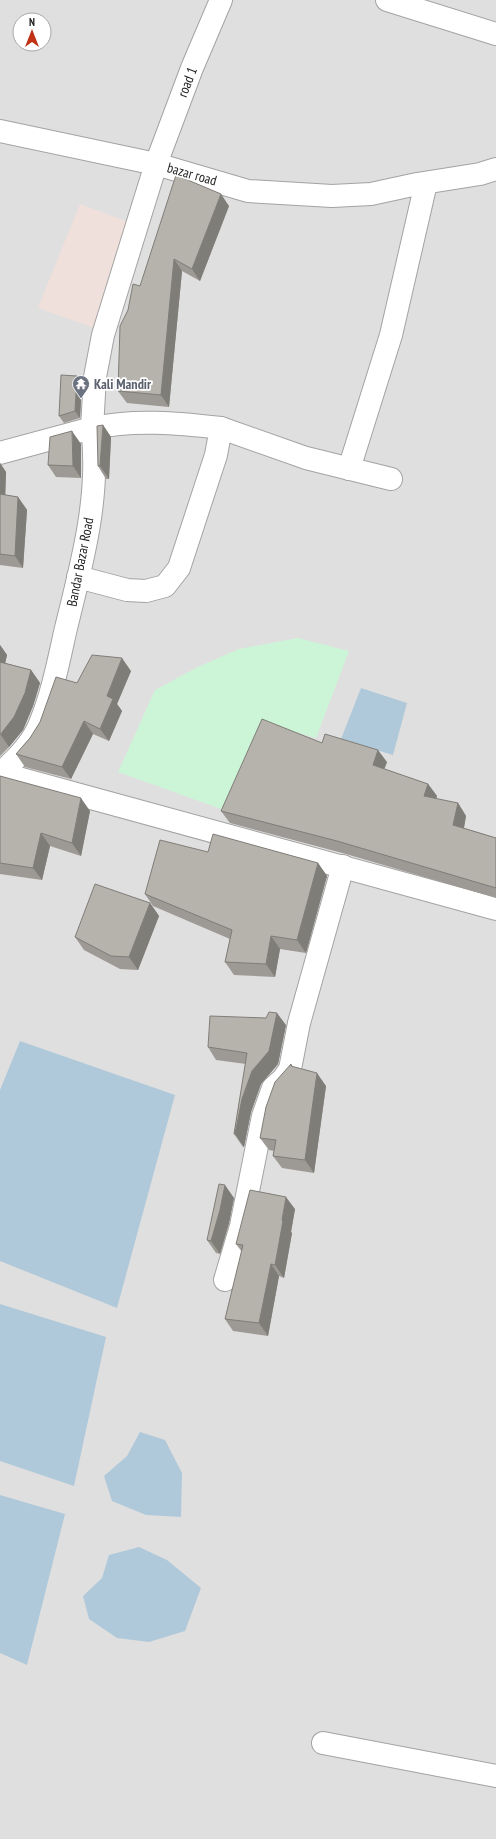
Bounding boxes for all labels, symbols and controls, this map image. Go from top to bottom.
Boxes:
north arrow [12,12,52,52]
text: N [29,15,35,29]
street label: road 1 [173,64,201,100]
street label: bazar road [165,158,219,190]
temple icon: Kali Mandir [71,374,91,399]
place label: Kali Mandir [94,375,152,393]
street label: Bandar Bazar Road [63,516,97,608]

